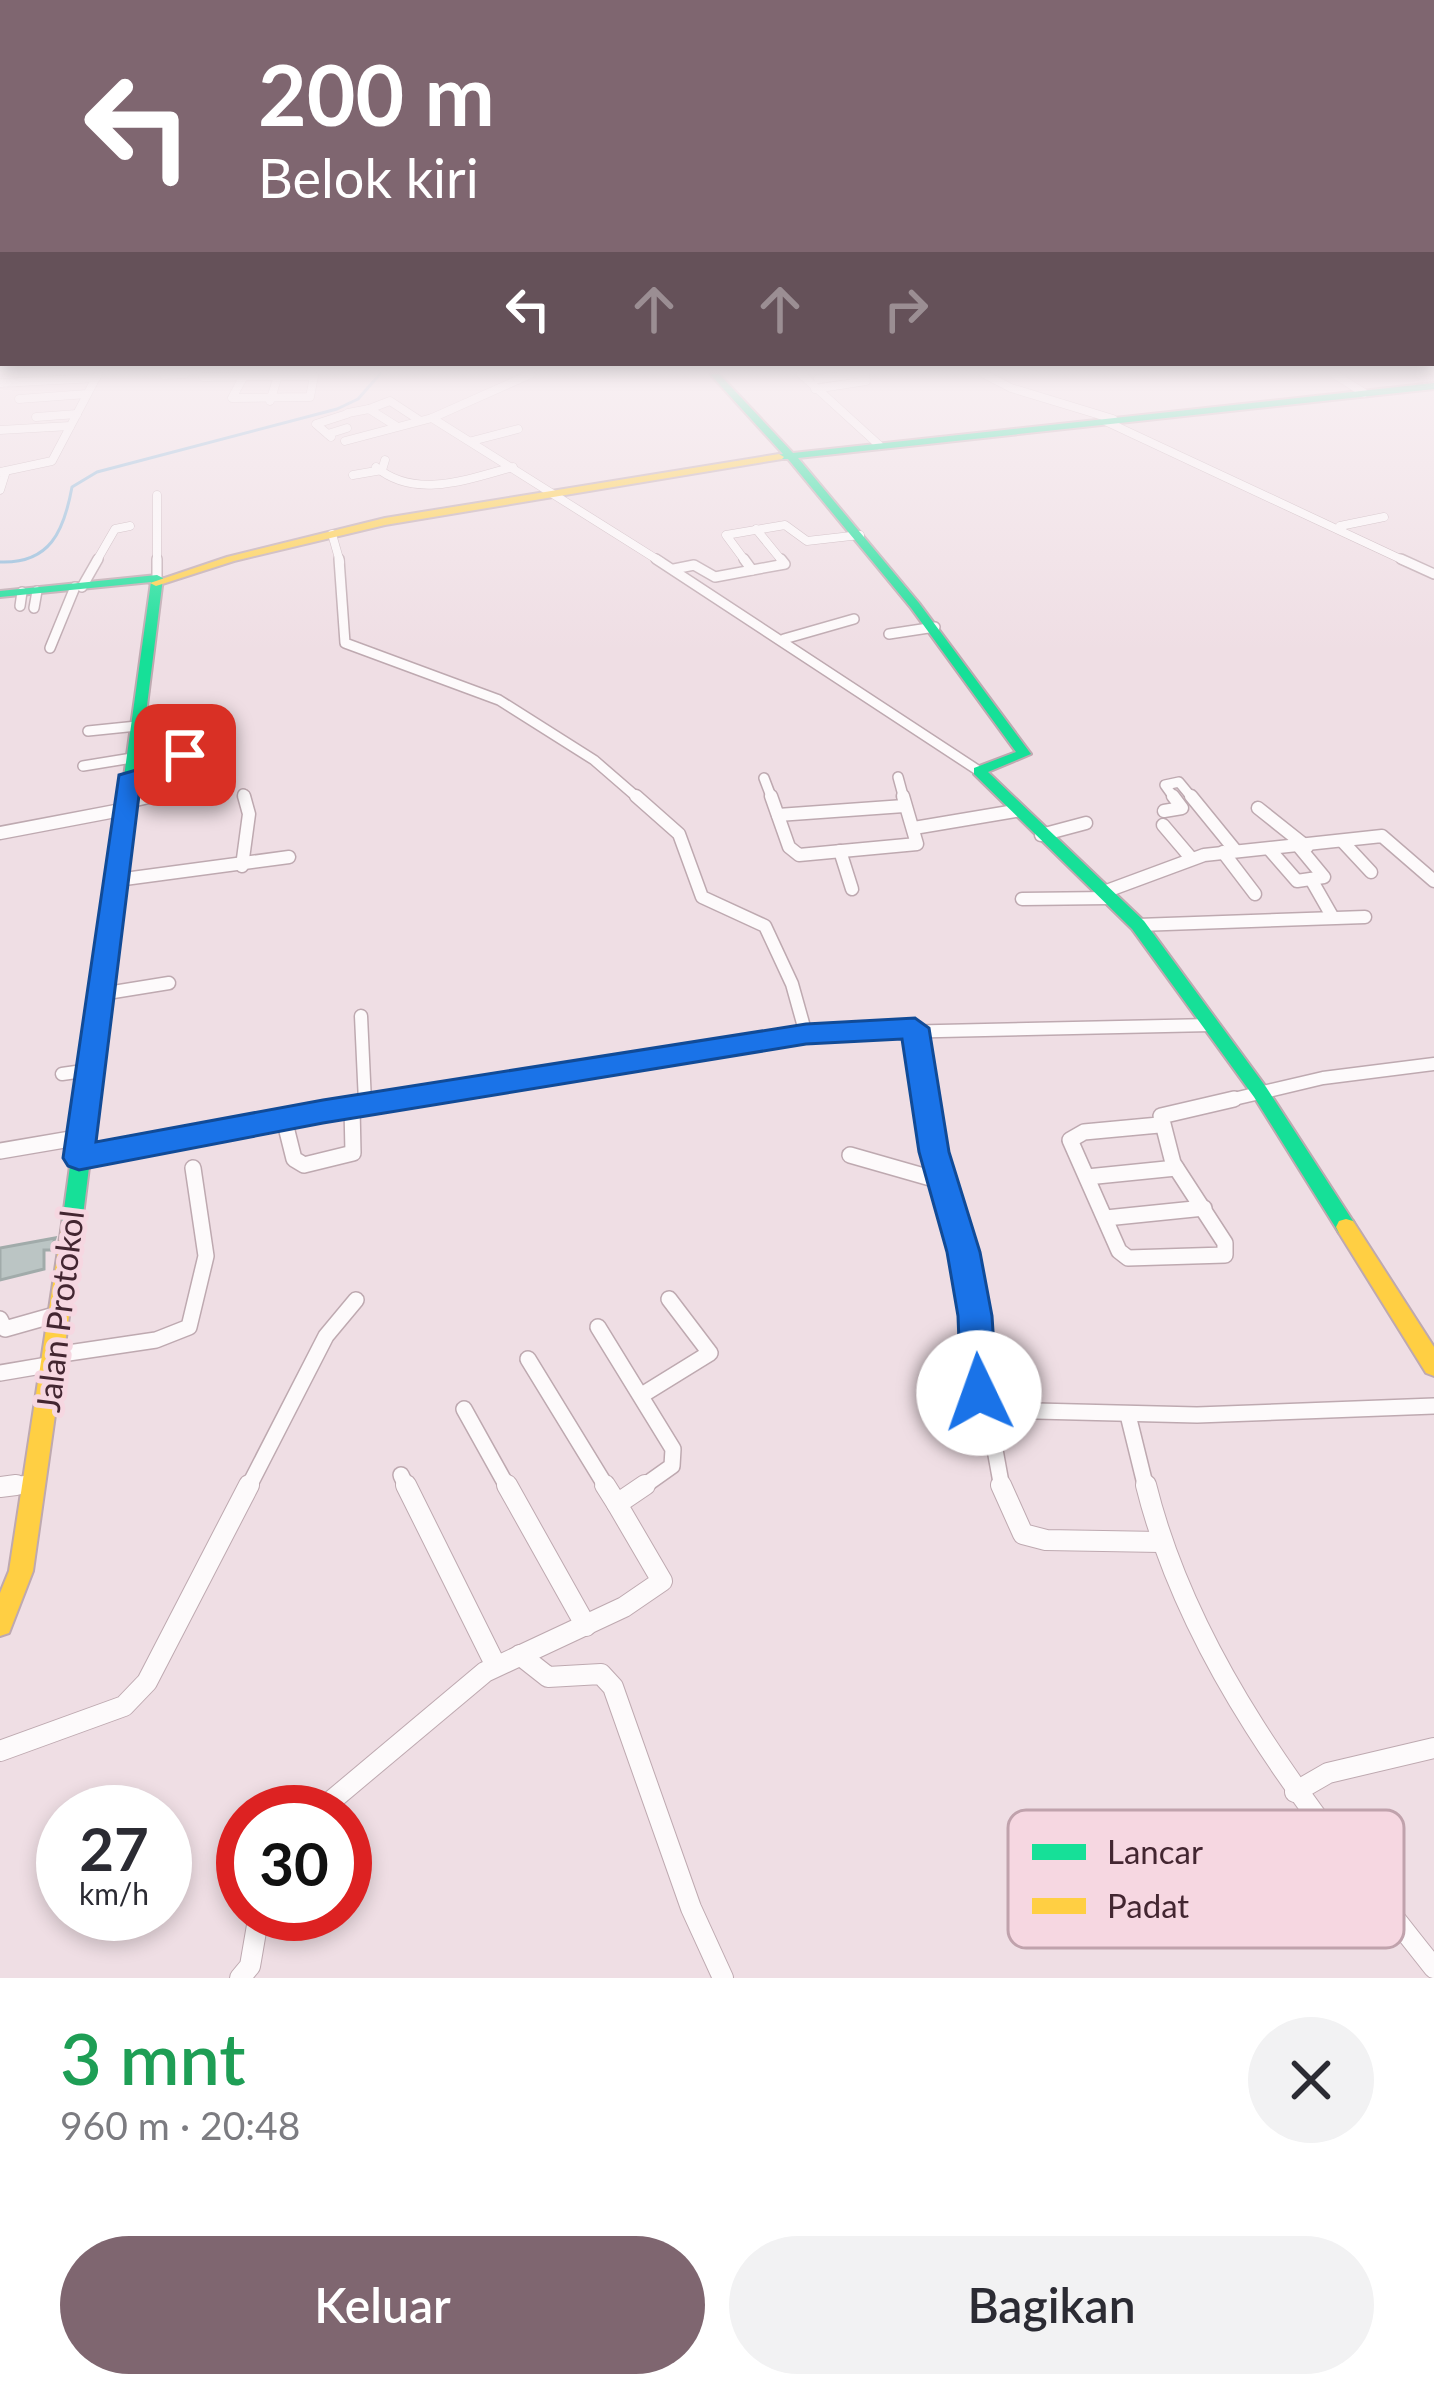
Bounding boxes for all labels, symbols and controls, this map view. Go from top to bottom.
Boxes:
text: 200 m [258,43,495,144]
icon: left [60,48,216,204]
text: Belok kiri [258,145,479,210]
icon: left [495,276,561,342]
icon: ahead [621,276,687,342]
icon: ahead [747,276,813,342]
icon: right [873,276,939,342]
pin [134,704,236,806]
icon: arrive [152,722,218,788]
street label: Jalan Protokol [27,1208,91,1414]
position arrow [916,1330,1042,1456]
speed limit sign: 30 [216,1785,372,1941]
legend [1008,1810,1404,1948]
text: 27 [79,1812,149,1884]
text: Lancar [1107,1831,1203,1871]
text: km/h [79,1875,149,1911]
text: Padat [1107,1885,1189,1925]
text: 3 mnt [60,2014,246,2100]
button: close [1248,2017,1374,2143]
text: 960 m · 20:48 [60,2102,300,2148]
button: Keluar [60,2236,705,2374]
button: Bagikan [729,2236,1374,2374]

